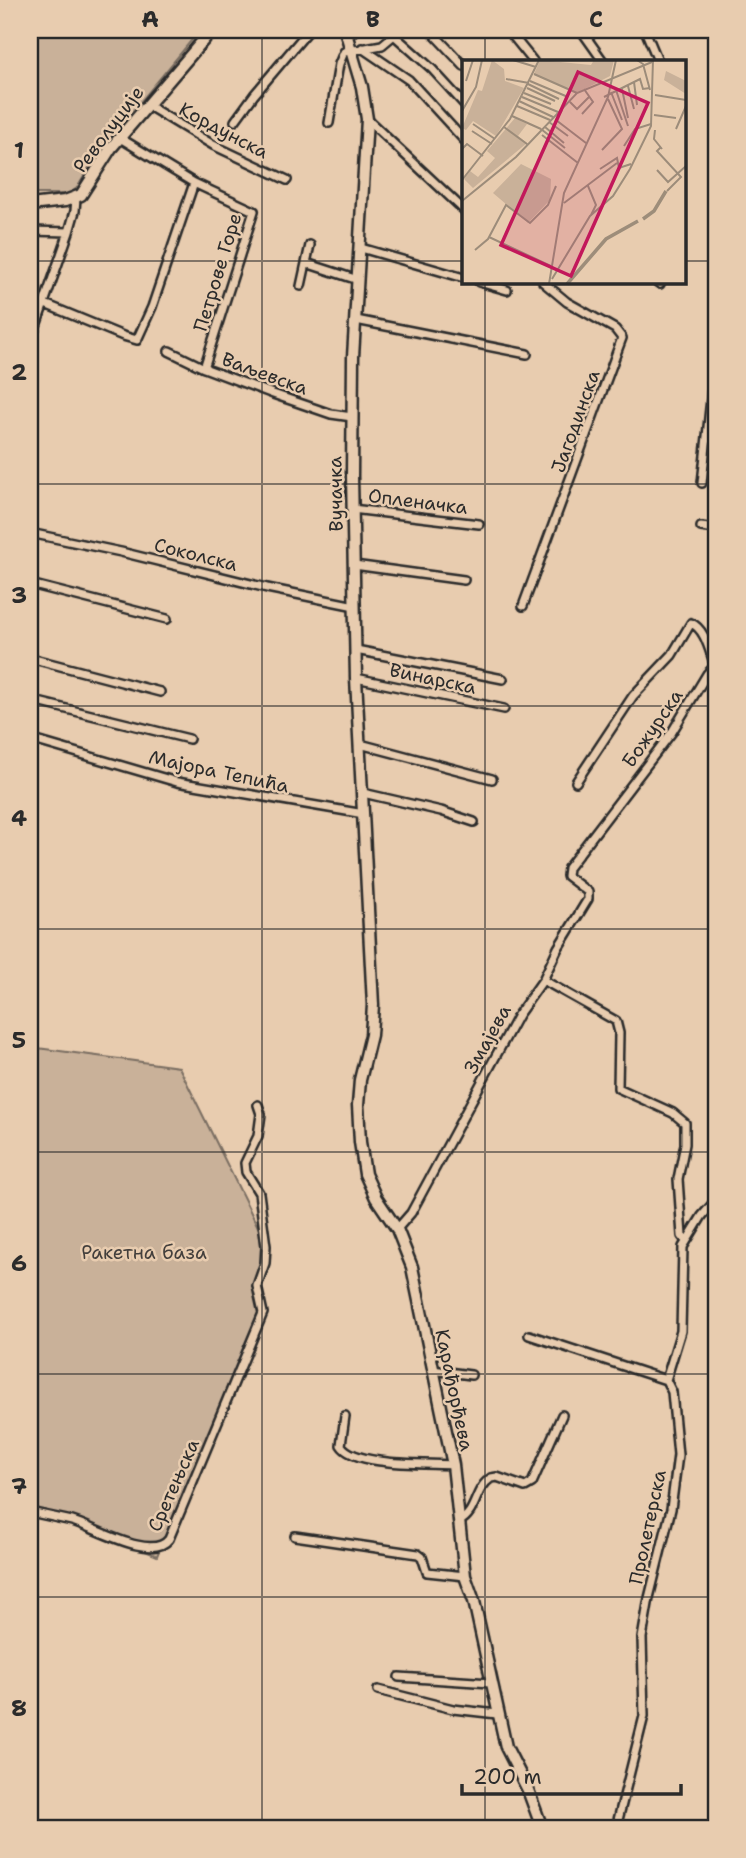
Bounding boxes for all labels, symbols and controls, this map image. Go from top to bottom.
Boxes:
text: A [141,4,159,34]
text: B [366,4,380,34]
text: C [589,4,603,34]
inset map [462,60,686,284]
street label: Револуције [67,81,149,178]
street label: Кордунска [175,96,273,165]
text: 1 [14,135,24,165]
street label: Петрове Горе [188,210,247,334]
street label: Ваљевска [218,346,312,401]
text: 2 [11,357,27,387]
street label: Јагодинска [545,366,606,476]
street label: Вучачка [322,456,349,532]
street label: Опленачка [367,483,469,520]
street label: Соколска [152,532,240,577]
text: 3 [11,580,27,610]
street label: Винарска [387,657,479,700]
street label: Божурска [616,684,689,772]
street label: Мајора Тепића [147,744,291,799]
text: 4 [11,803,27,833]
street label: Змајева [458,1000,517,1078]
text: 5 [12,1025,26,1055]
park label: Ракетна база [81,1240,207,1265]
text: 6 [11,1248,27,1278]
street label: Карађорђева [429,1327,480,1454]
street label: Сретењска [142,1435,205,1535]
street label: Пролетерска [623,1467,672,1587]
text: 7 [11,1471,27,1501]
text: 8 [11,1693,27,1723]
scale bar [462,1753,681,1797]
text: 200 m [473,1763,542,1791]

